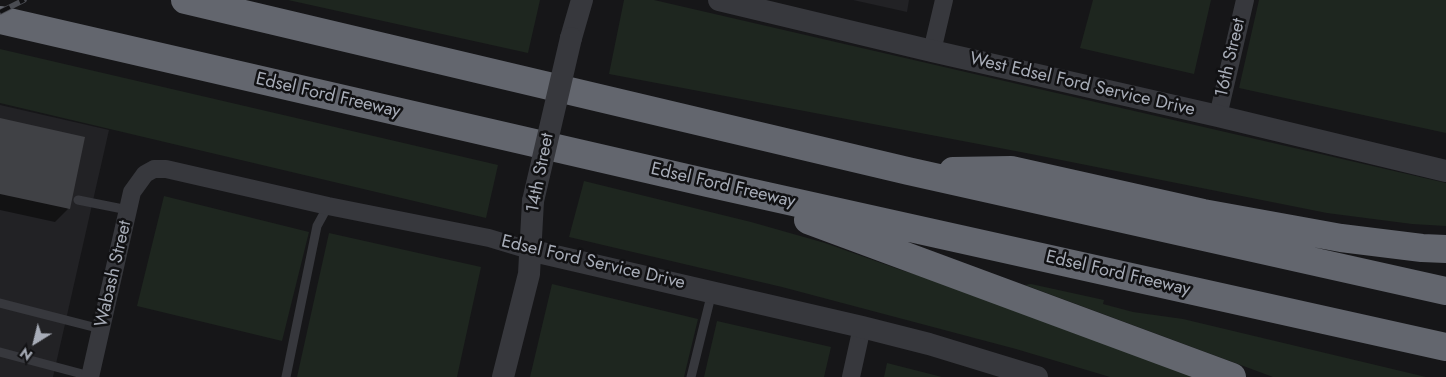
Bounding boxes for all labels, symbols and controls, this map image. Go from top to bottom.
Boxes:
street label: 16th Street [1211,16,1251,100]
street label: West Edsel Ford Service Drive [967,49,1197,121]
street label: Edsel Ford Freeway [254,69,402,123]
street label: 14th Street [523,131,559,215]
street label: Edsel Ford Freeway [649,159,797,213]
street label: Wabash Street [91,219,137,329]
street label: Edsel Ford Service Drive [499,231,687,295]
street label: Edsel Ford Freeway [1044,247,1192,301]
north arrow [10,317,60,367]
text: N [16,343,37,365]

